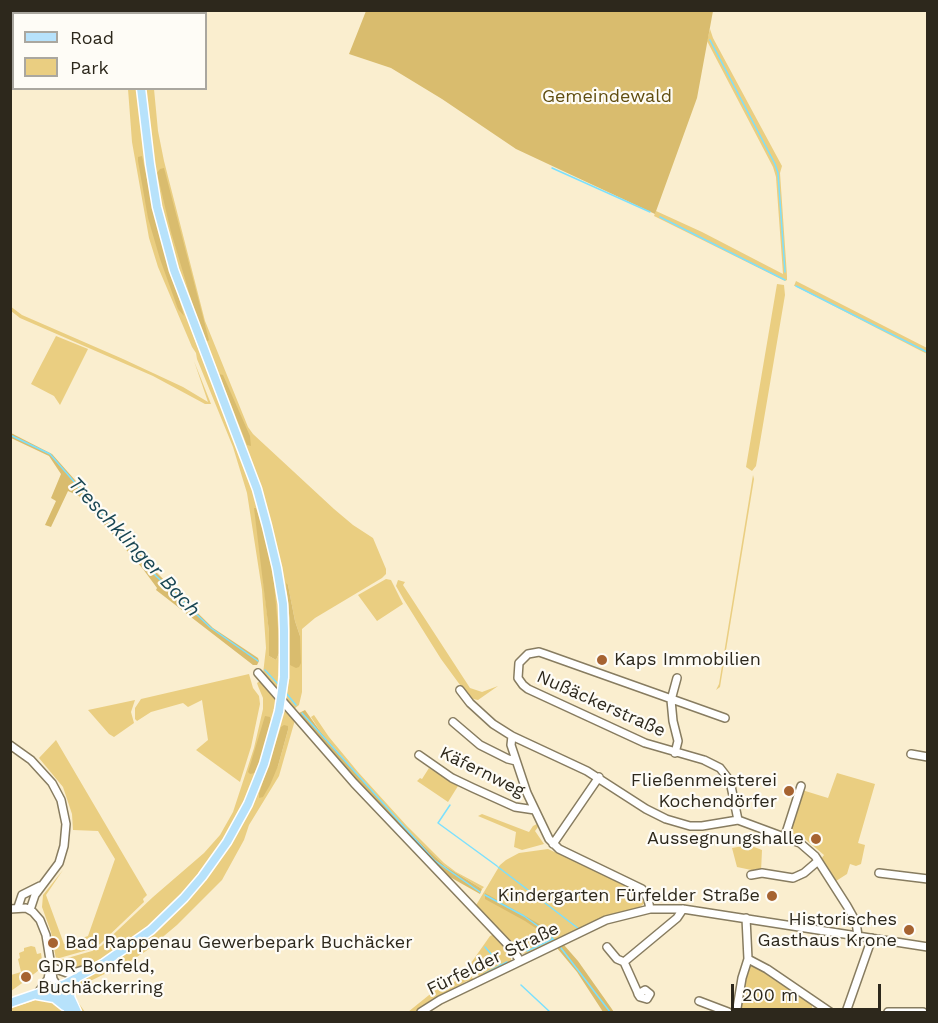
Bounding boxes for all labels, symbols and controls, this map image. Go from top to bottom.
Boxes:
legend [12,12,207,90]
text: Road [70,27,114,48]
text: Park [70,57,109,78]
park label: Gemeindewald [542,86,672,108]
water label: Treschklinger Bach [63,472,205,622]
place label: Kaps Immobilien [614,649,761,671]
marker: Kaps Immobilien [595,653,609,667]
street label: Nußäckerstraße [533,666,669,742]
street label: Käfernweg [436,742,528,802]
place label: Fließenmeisterei Kochendörfer [631,770,777,812]
marker: Fließenmeisterei Kochendörfer [782,784,796,798]
place label: Aussegnungshalle [647,828,804,850]
marker: Aussegnungshalle [809,832,823,846]
place label: Kindergarten Fürfelder Straße [498,885,760,907]
marker: Kindergarten Fürfelder Straße [765,889,779,903]
place label: Historisches Gasthaus Krone [758,909,897,952]
street label: Fürfelder Straße [423,918,563,1000]
marker: Historisches Gasthaus Krone [902,923,916,937]
place label: Bad Rappenau Gewerbepark Buchäcker [65,932,413,954]
marker: Bad Rappenau Gewerbepark Buchäcker [46,936,60,950]
place label: GDR Bonfeld, Buchäckerring [38,956,163,998]
marker: GDR Bonfeld, Buchäckerring [19,970,33,984]
scale bar [734,972,884,1010]
text: 200 m [742,984,798,1005]

